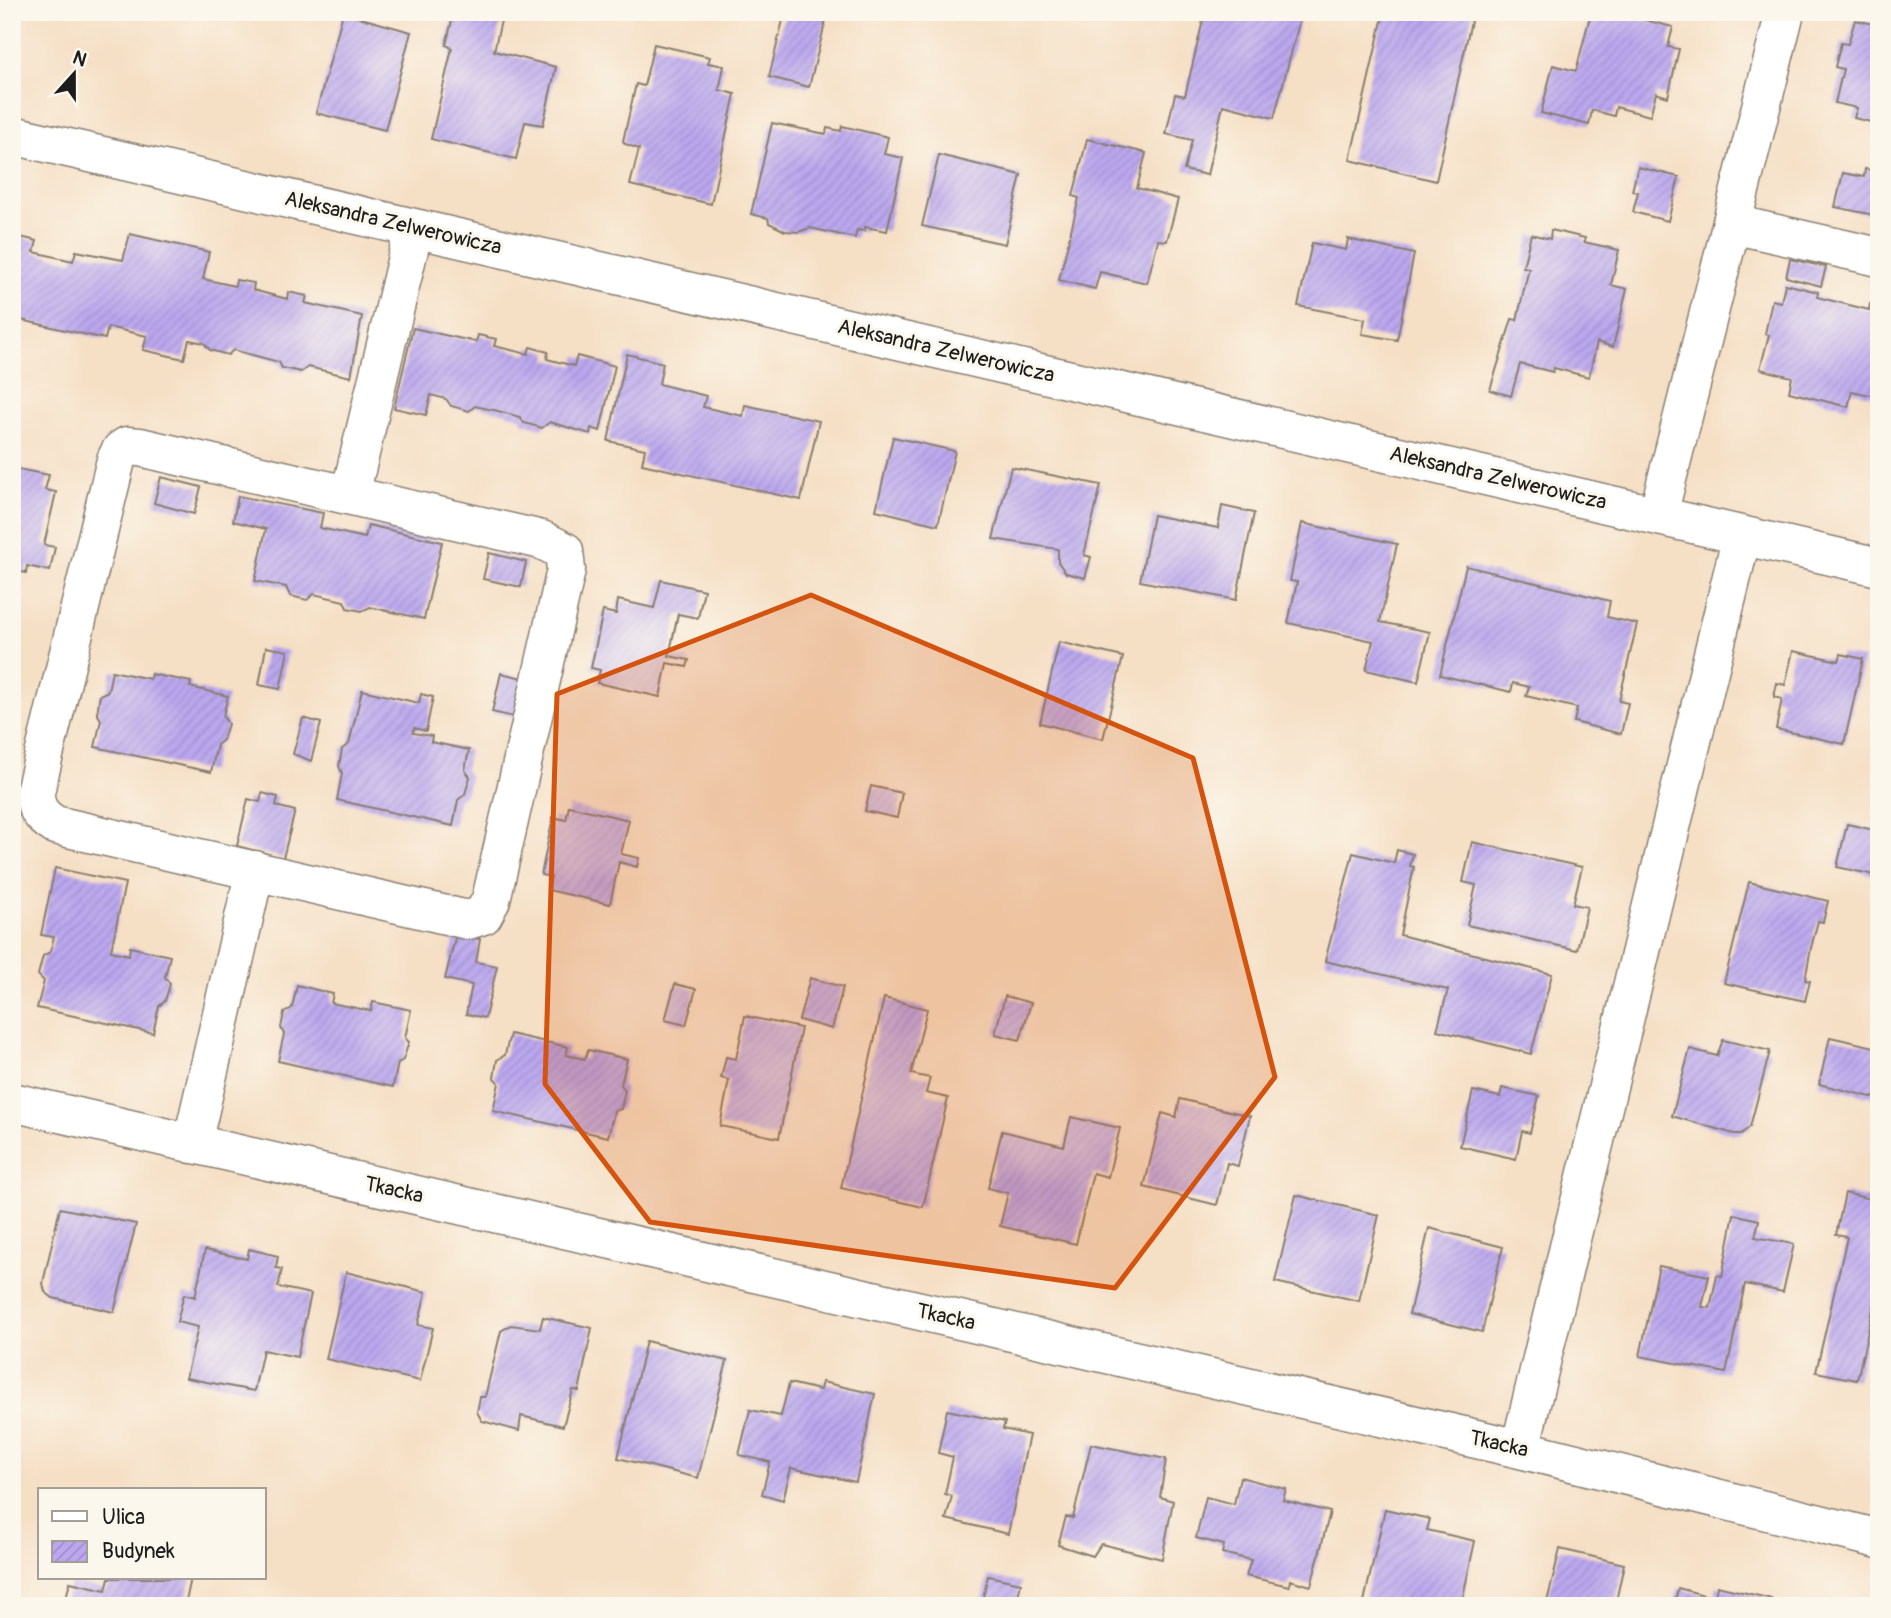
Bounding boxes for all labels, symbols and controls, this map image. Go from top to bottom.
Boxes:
north arrow [38,38,108,108]
text: N [69,46,90,73]
street label: Aleksandra Zelwerowicza [282,185,504,261]
street label: Aleksandra Zelwerowicza [835,313,1057,389]
street label: Aleksandra Zelwerowicza [1387,440,1609,516]
street label: Tkacka [362,1170,426,1210]
street label: Tkacka [914,1297,978,1337]
street label: Tkacka [1467,1424,1531,1464]
legend [38,1488,266,1580]
text: Ulica [102,1504,145,1531]
text: Budynek [102,1538,175,1565]

